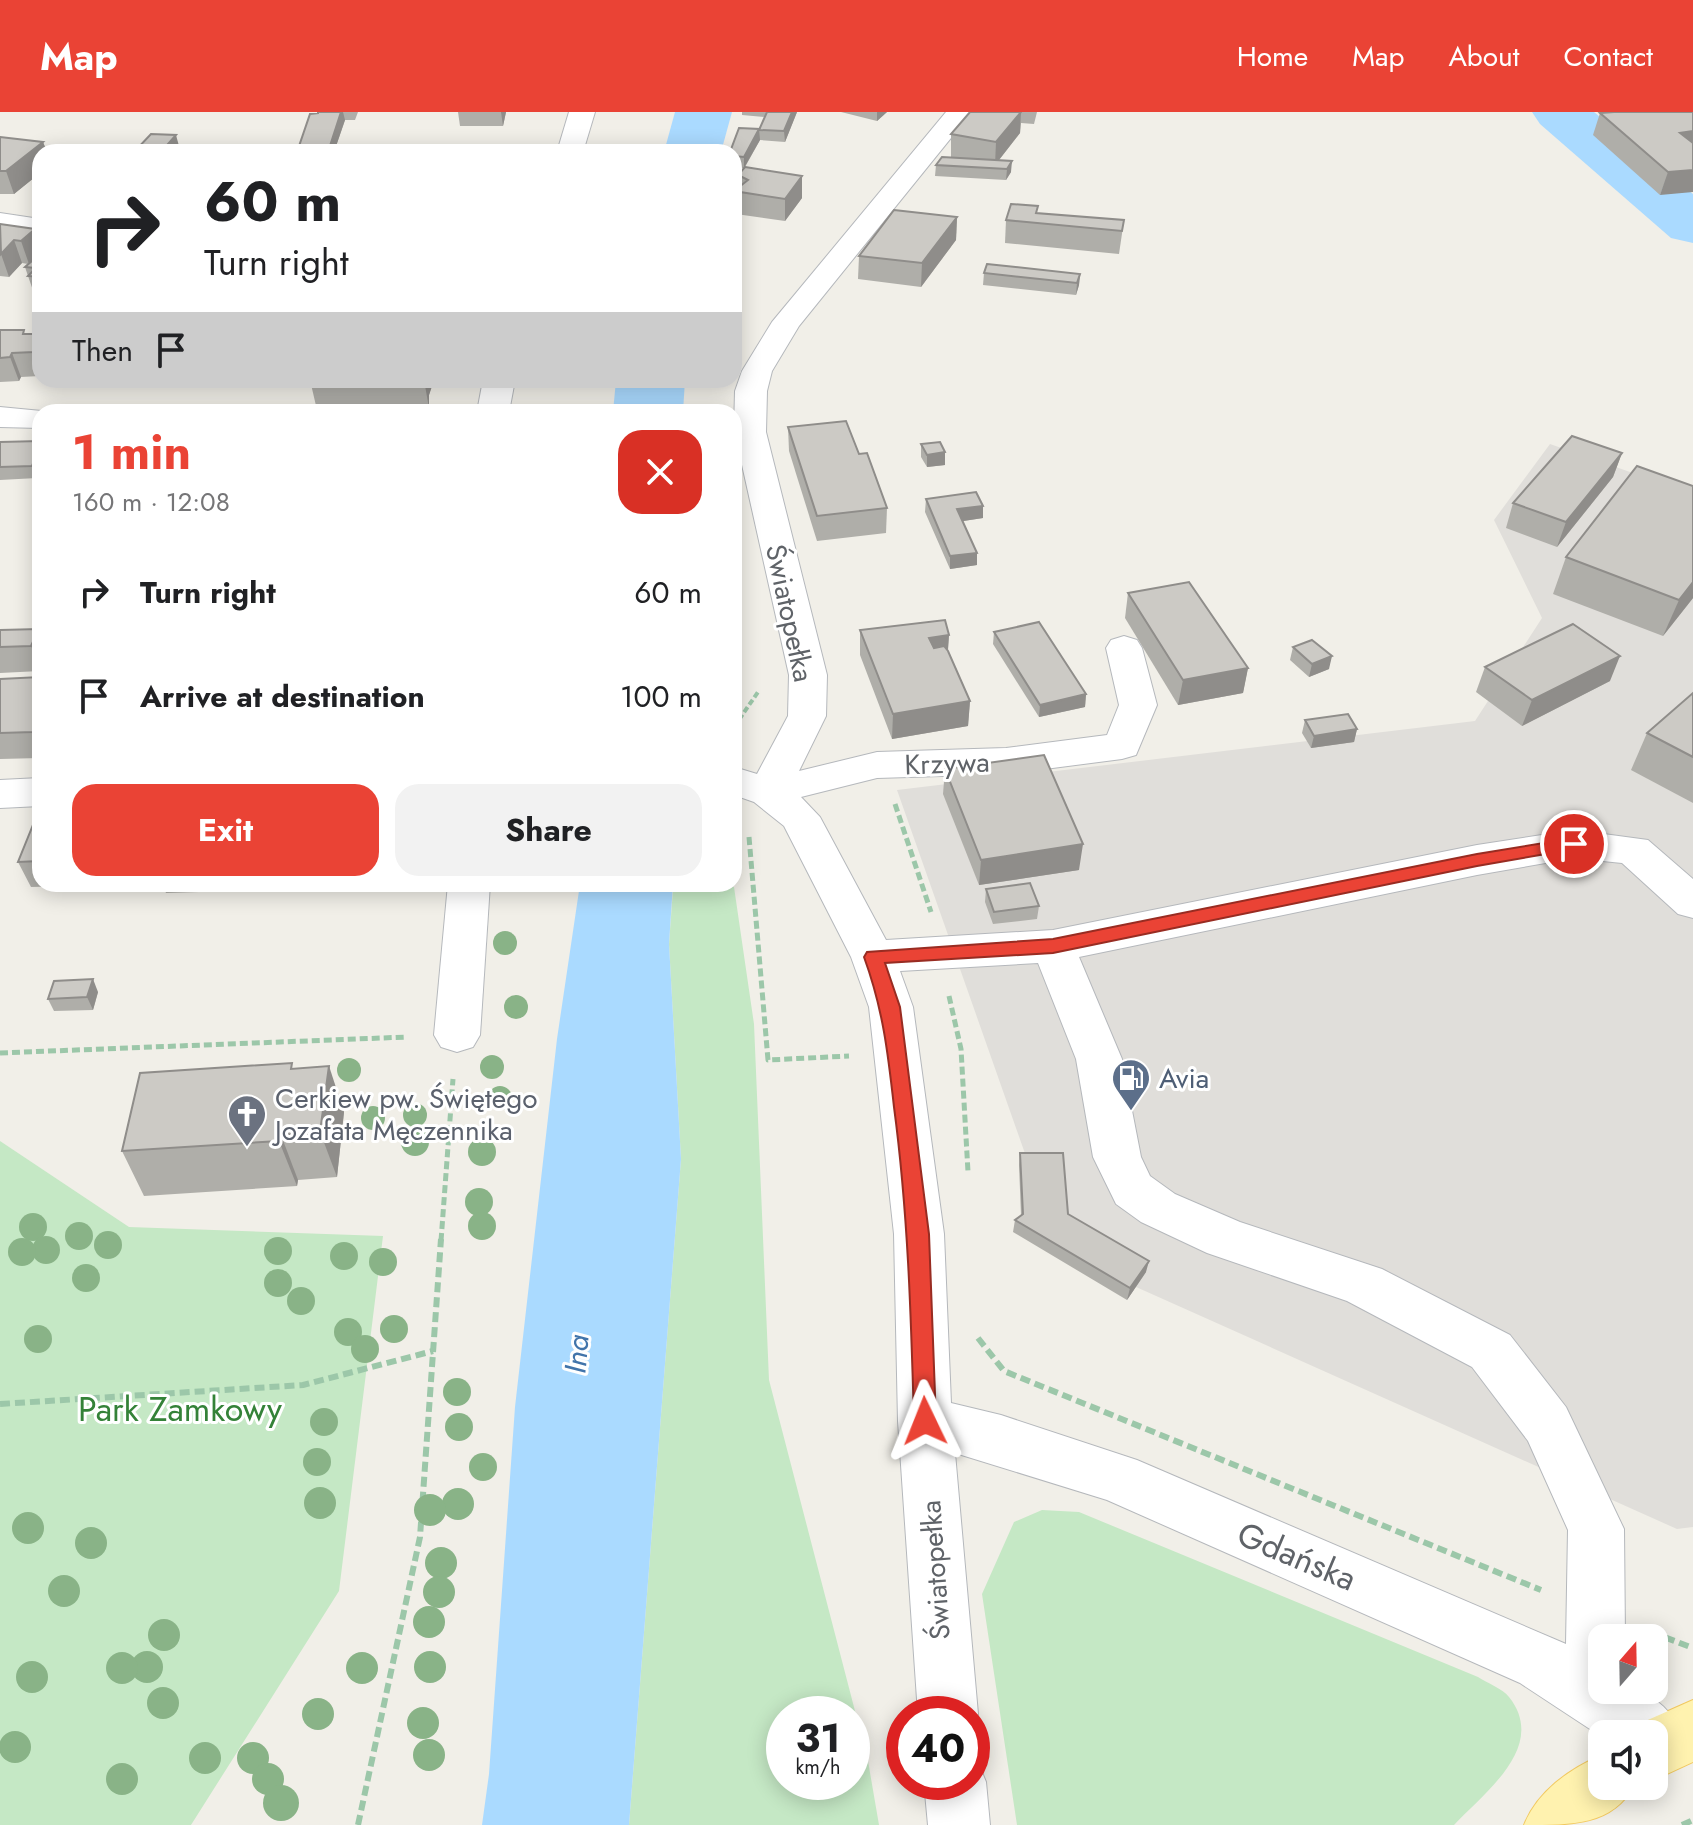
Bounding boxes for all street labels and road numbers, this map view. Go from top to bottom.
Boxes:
street label: Światopełka [755,540,824,686]
street label: Krzywa [904,742,990,785]
street label: Światopełka [910,1499,961,1641]
street label: Gdańska [1230,1509,1364,1603]

